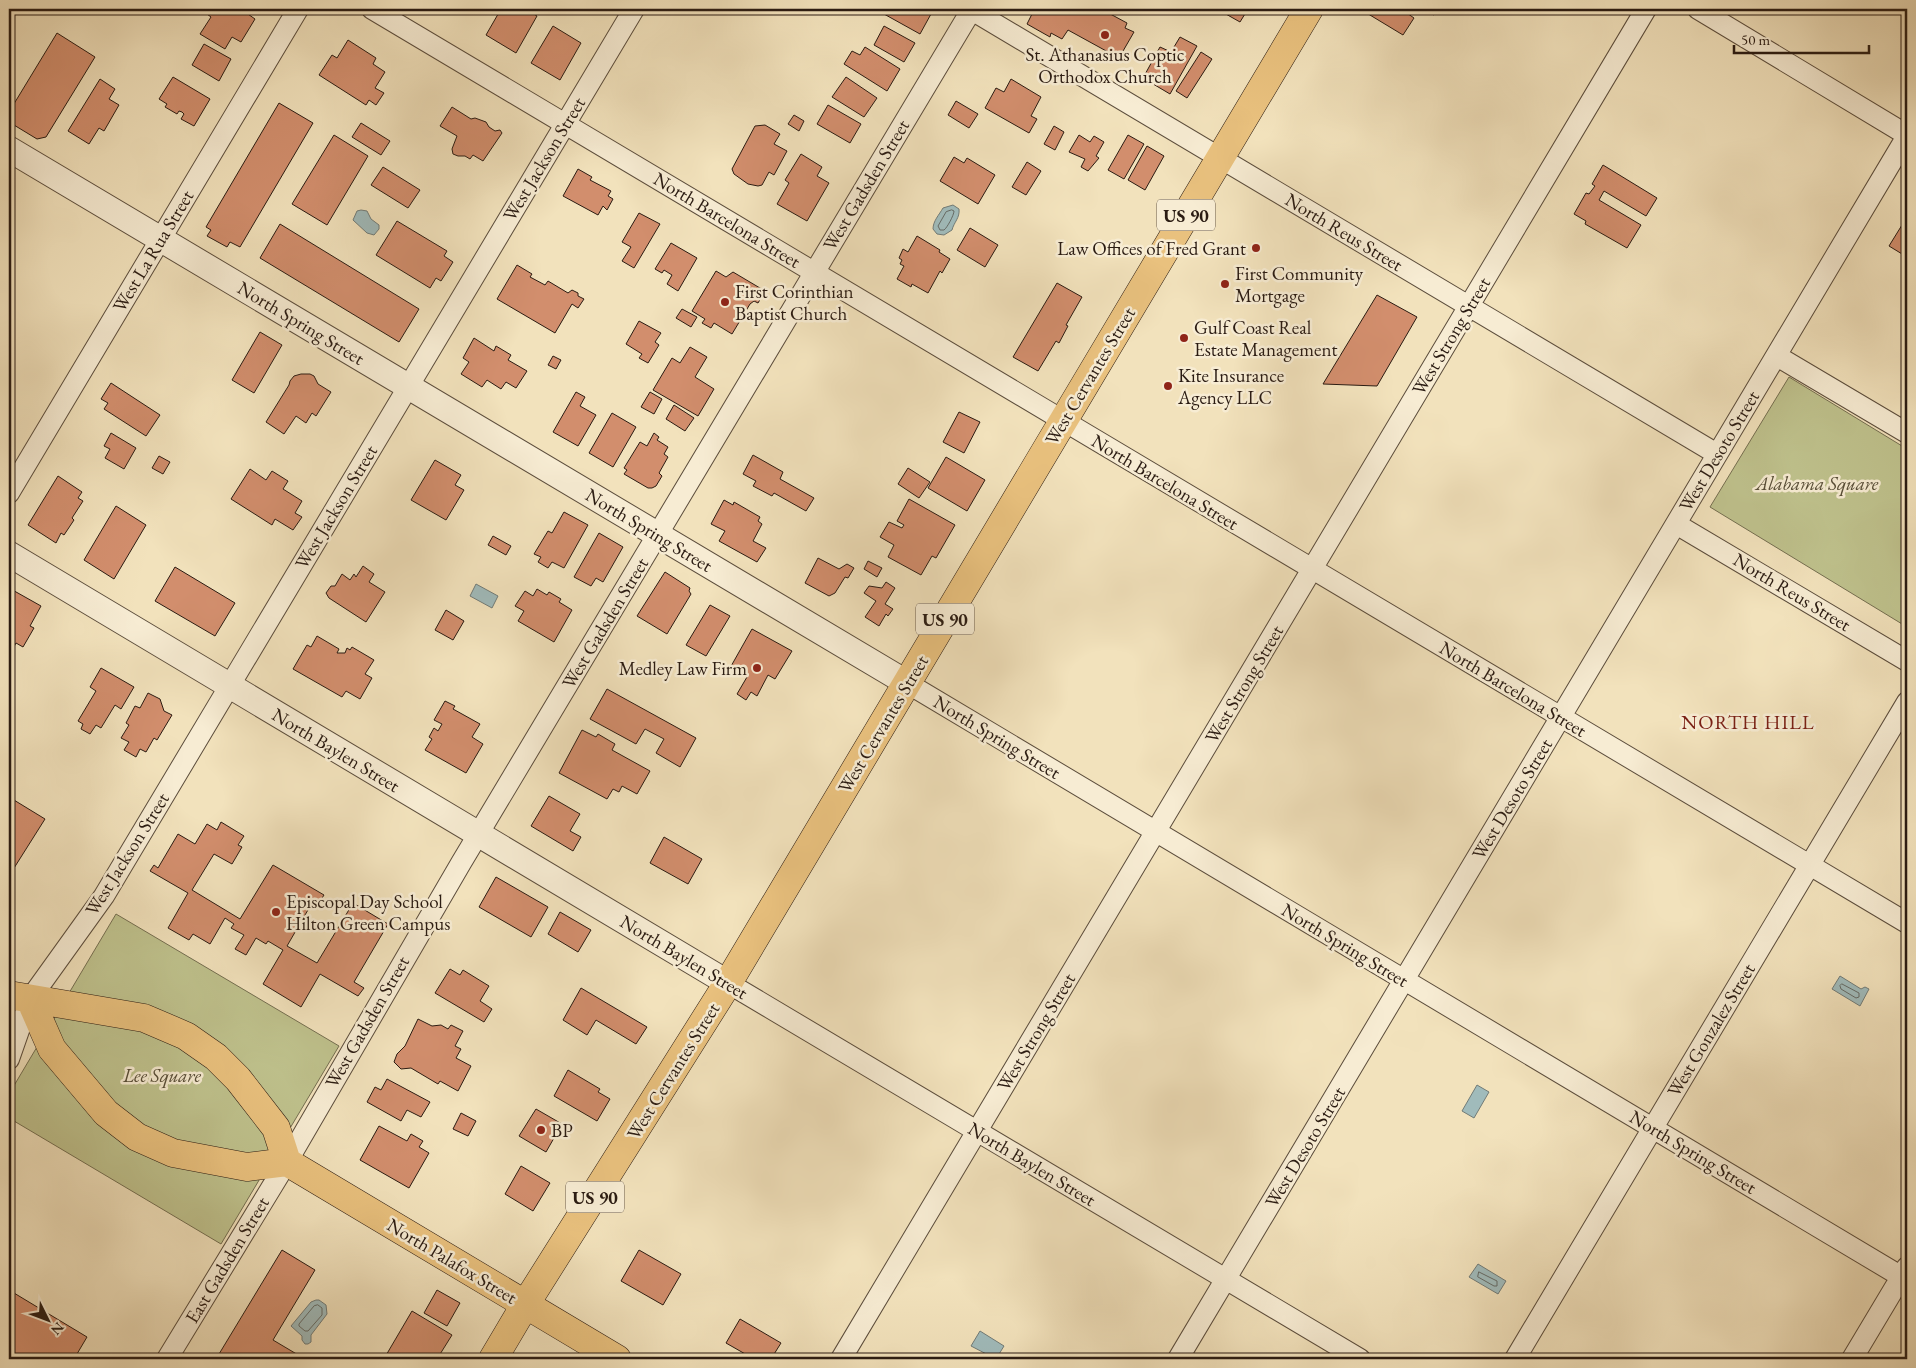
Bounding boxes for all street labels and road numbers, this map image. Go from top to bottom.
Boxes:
street label: West Jackson Street [497,92,591,226]
street label: West Gadsden Street [817,115,915,255]
street label: North Barcelona Street [649,166,805,274]
street label: West La Rua Street [107,185,199,317]
street label: North Reus Street [1281,187,1407,277]
road number: US 90 [1157,200,1215,230]
street label: West Strong Street [1406,272,1496,400]
street label: North Spring Street [233,275,369,371]
street label: West Cervantes Street [1039,302,1141,450]
street label: West Desoto Street [1673,386,1765,516]
street label: North Barcelona Street [1087,428,1243,536]
street label: West Jackson Street [289,440,383,574]
street label: North Spring Street [581,482,717,578]
street label: North Reus Street [1729,547,1855,637]
street label: West Gadsden Street [556,553,654,693]
road number: US 90 [916,604,974,634]
street label: West Strong Street [1199,620,1289,748]
street label: North Barcelona Street [1435,635,1591,743]
street label: West Cervantes Street [832,650,934,798]
street label: North Spring Street [929,689,1065,785]
street label: North Baylen Street [268,702,405,798]
street label: West Desoto Street [1466,734,1558,864]
street label: West Jackson Street [79,788,175,920]
street label: North Spring Street [1277,897,1413,993]
street label: North Baylen Street [616,909,753,1005]
street label: West Gadsden Street [319,951,415,1093]
street label: West Gonzalez Street [1661,959,1761,1101]
street label: West Strong Street [991,968,1081,1096]
street label: West Cervantes Street [621,998,725,1144]
street label: West Desoto Street [1259,1082,1351,1212]
street label: North Spring Street [1625,1104,1761,1200]
street label: North Baylen Street [964,1116,1101,1212]
road number: US 90 [566,1182,624,1212]
street label: East Gadsden Street [179,1192,275,1328]
street label: North Palafox Street [382,1212,522,1310]

